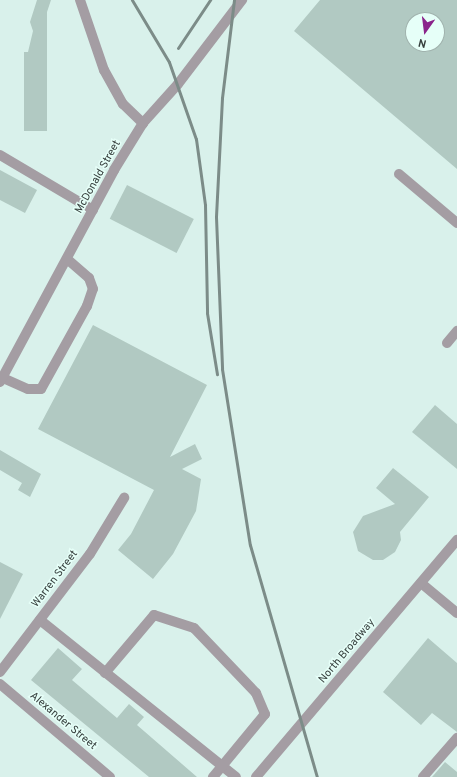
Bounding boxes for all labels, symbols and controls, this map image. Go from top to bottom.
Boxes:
north arrow [405,12,445,52]
text: N [417,35,428,50]
street label: McDonald Street [72,138,124,216]
street label: Warren Street [29,548,81,610]
street label: North Broadway [316,616,378,686]
street label: Alexander Street [27,689,99,753]

